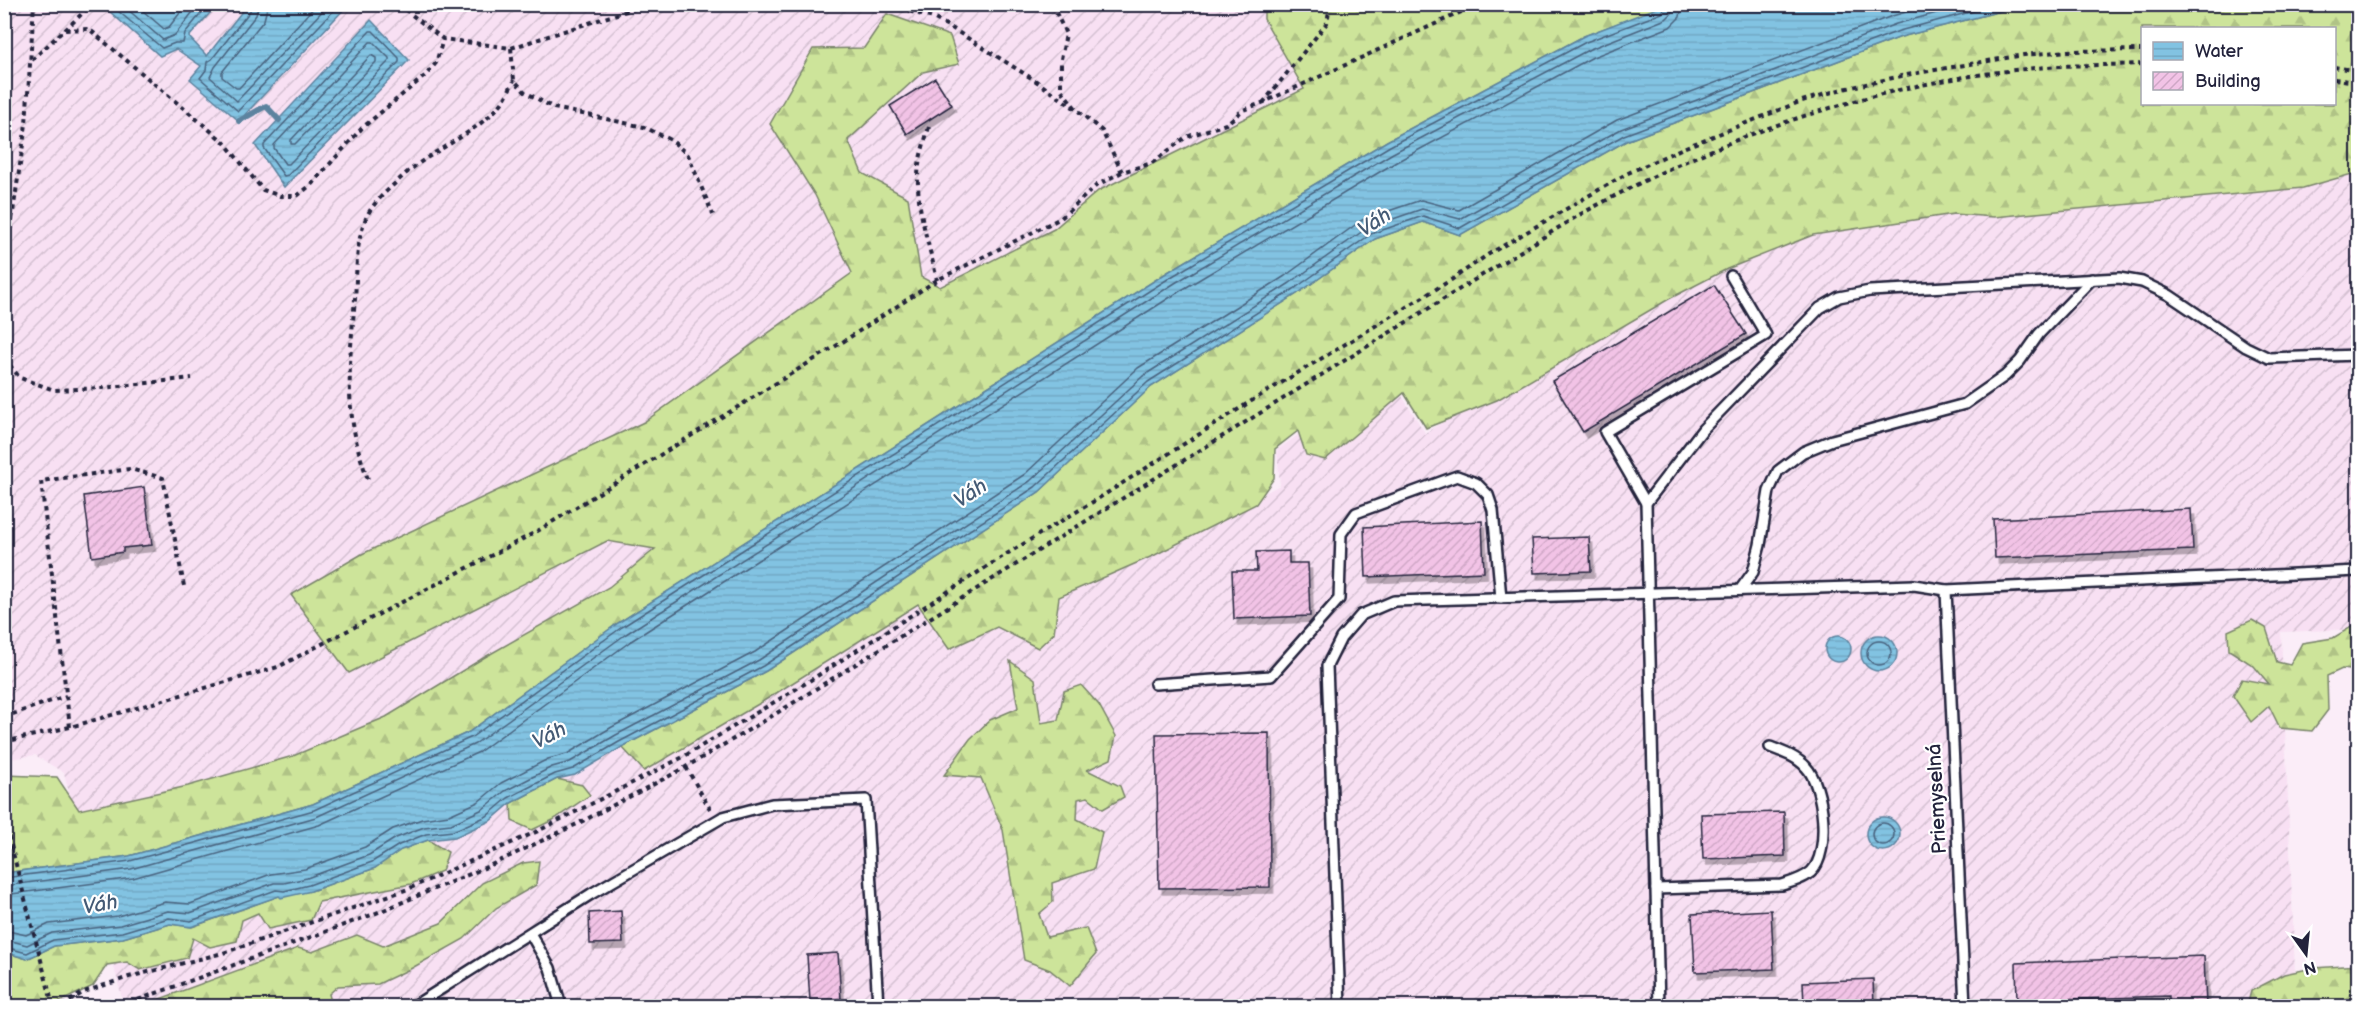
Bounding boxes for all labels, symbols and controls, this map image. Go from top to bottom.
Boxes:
legend [2141,27,2336,105]
text: Water [2195,41,2243,62]
text: Building [2195,71,2261,92]
water label: Váh [1353,202,1396,243]
water label: Váh [949,473,992,514]
water label: Váh [528,716,571,755]
street label: Priemyselná [1922,743,1952,855]
water label: Váh [81,889,120,920]
north arrow [2276,924,2336,984]
text: N [2301,956,2318,978]

